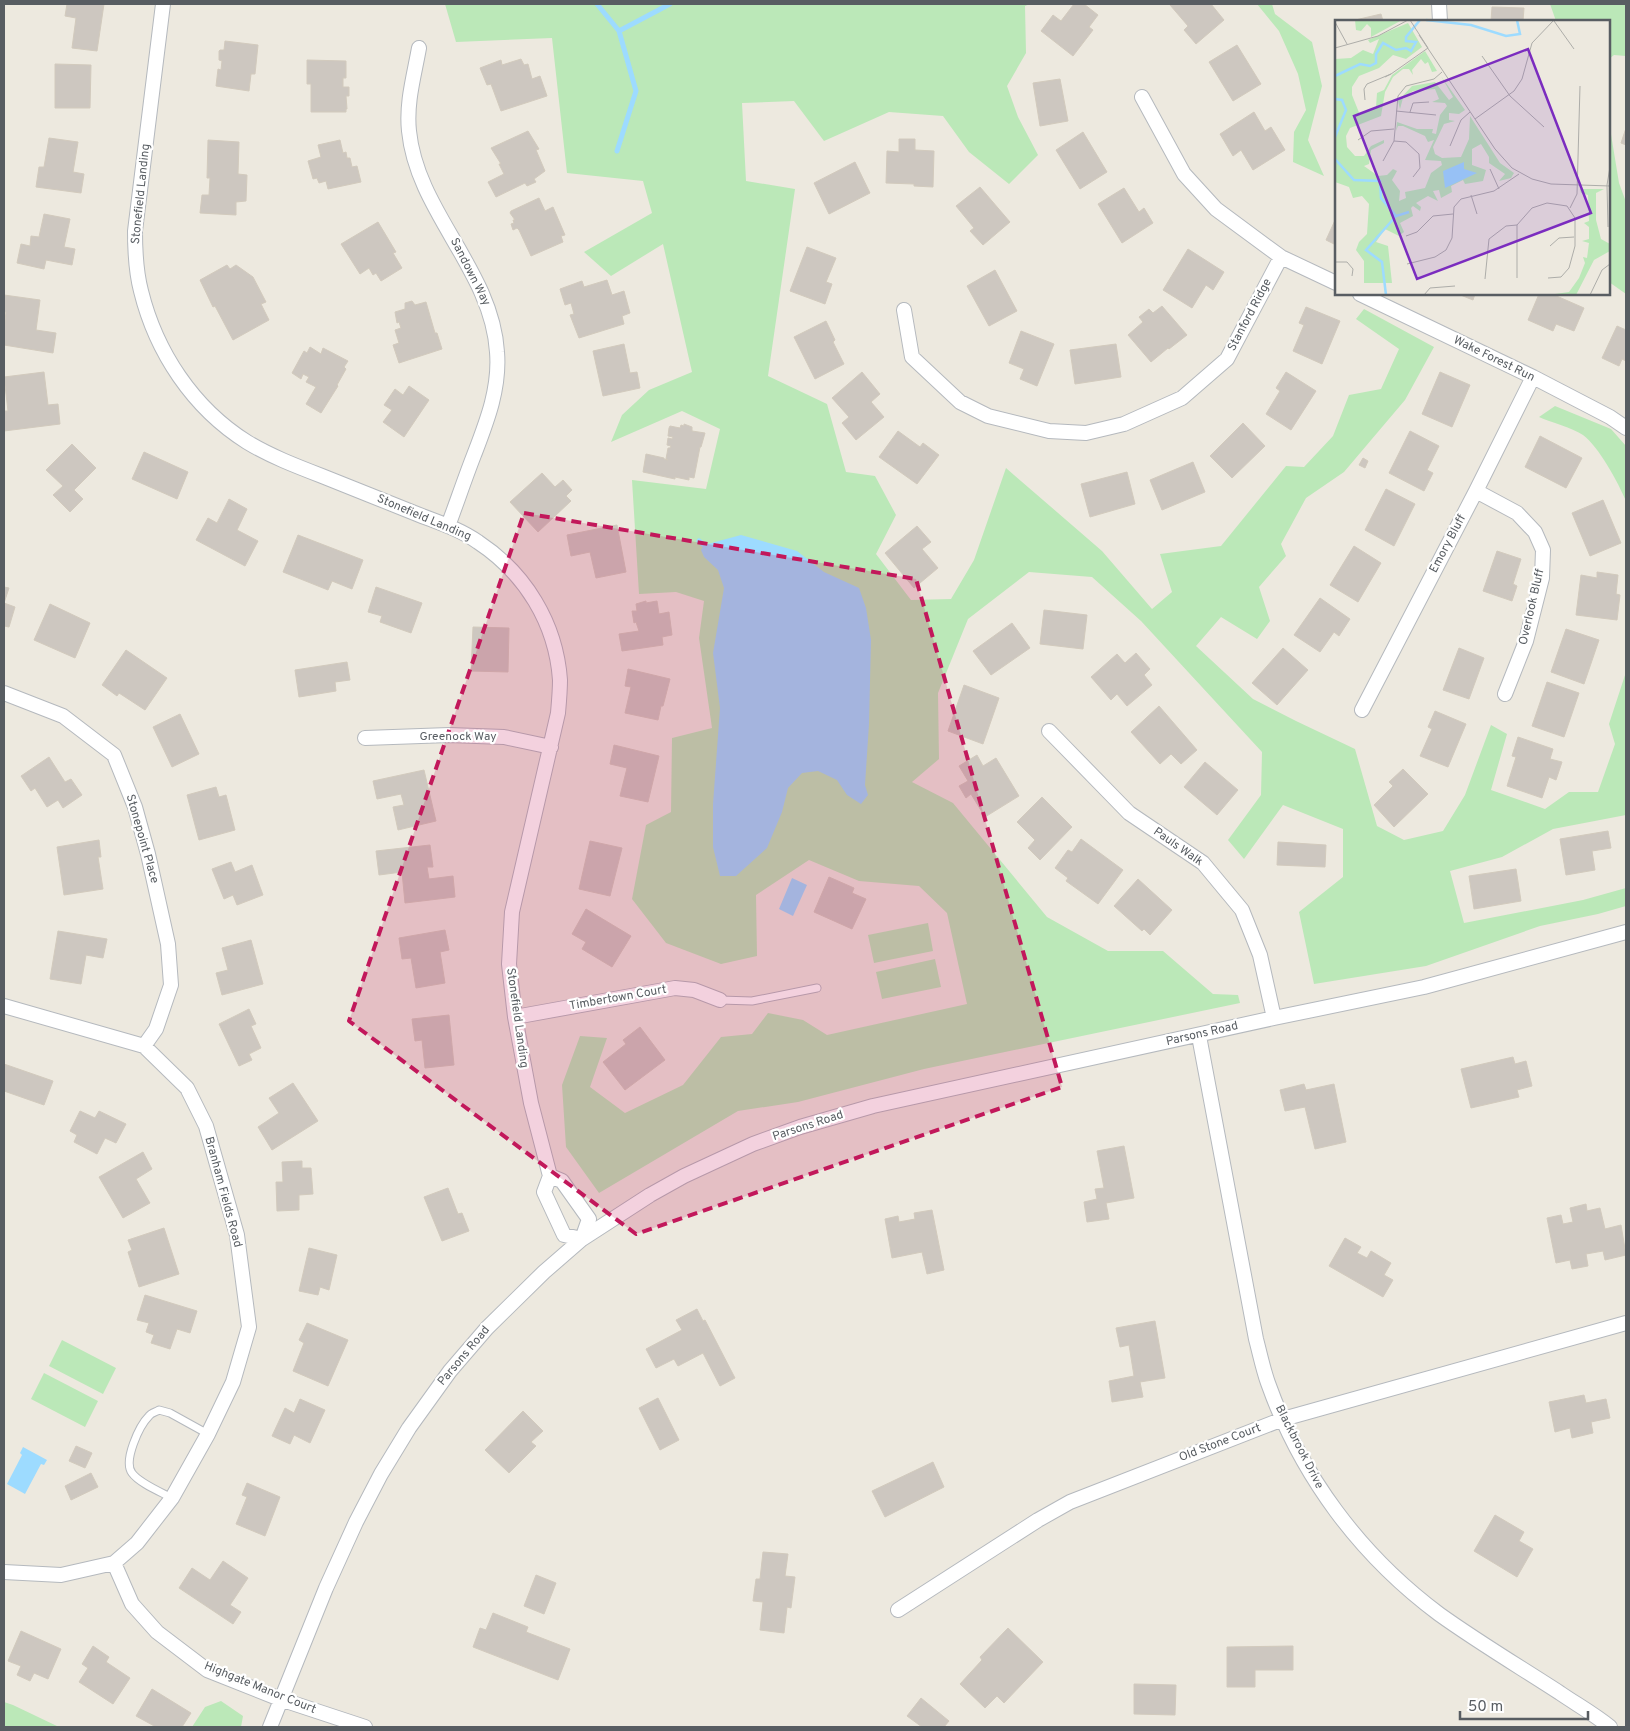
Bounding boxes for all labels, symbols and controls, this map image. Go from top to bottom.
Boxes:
inset map [1335,20,1610,295]
street label: Stonefield Landing [128,143,154,245]
street label: Sandown Way [446,235,494,309]
street label: Stanford Ridge [1224,276,1276,354]
street label: Wake Forest Run [1451,332,1537,386]
street label: Stonefield Landing [374,491,474,545]
street label: Emory Bluff [1426,512,1470,576]
street label: Overlook Bluff [1515,567,1549,647]
street label: Greenock Way [419,729,497,745]
street label: Stonepoint Place [122,793,162,885]
street label: Pauls Walk [1150,824,1206,870]
street label: Stonefield Landing [502,967,532,1069]
street label: Timbertown Court [568,982,668,1014]
street label: Parsons Road [1164,1018,1240,1050]
street label: Parsons Road [771,1107,845,1145]
street label: Branham Fields Road [200,1135,246,1249]
street label: Parsons Road [434,1323,494,1389]
street label: Blackbrook Drive [1271,1402,1327,1492]
street label: Old Stone Court [1177,1420,1263,1466]
street label: Highgate Manor Court [202,1658,318,1718]
scale bar [1460,1688,1588,1720]
text: 50 m [1468,1698,1503,1717]

